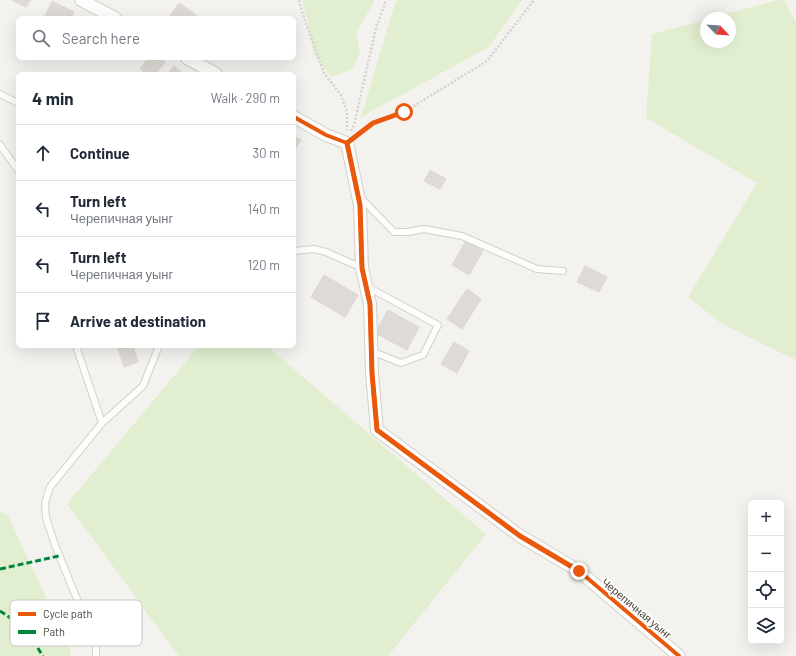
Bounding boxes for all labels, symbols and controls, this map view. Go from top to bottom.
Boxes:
north arrow [700,12,736,48]
search box [16,16,296,60]
icon: search [30,27,52,49]
text: Search here [62,29,140,47]
text: 4 min [32,88,74,108]
text: Walk · 290 m [211,90,280,106]
route start [395,103,413,121]
icon: ahead [32,142,54,164]
text: Continue [70,144,130,162]
text: 30 m [253,145,280,161]
text: Turn left [70,192,126,210]
icon: left [32,198,54,220]
text: 140 m [248,201,280,217]
text: Черепичная уынг [70,210,173,226]
text: Turn left [70,248,126,266]
icon: left [32,254,54,276]
text: 120 m [248,257,280,273]
text: Черепичная уынг [70,266,173,282]
icon: arrive [32,310,54,332]
text: Arrive at destination [70,312,206,330]
map controls [748,500,784,644]
button: + [748,500,784,536]
button: − [748,536,784,572]
route end [570,562,588,580]
button: locate [748,572,784,608]
street label: Черепичная уынг [599,575,675,641]
legend [10,600,142,646]
text: Cycle path [43,607,93,620]
button: layers [748,608,784,644]
text: Path [43,625,65,638]

